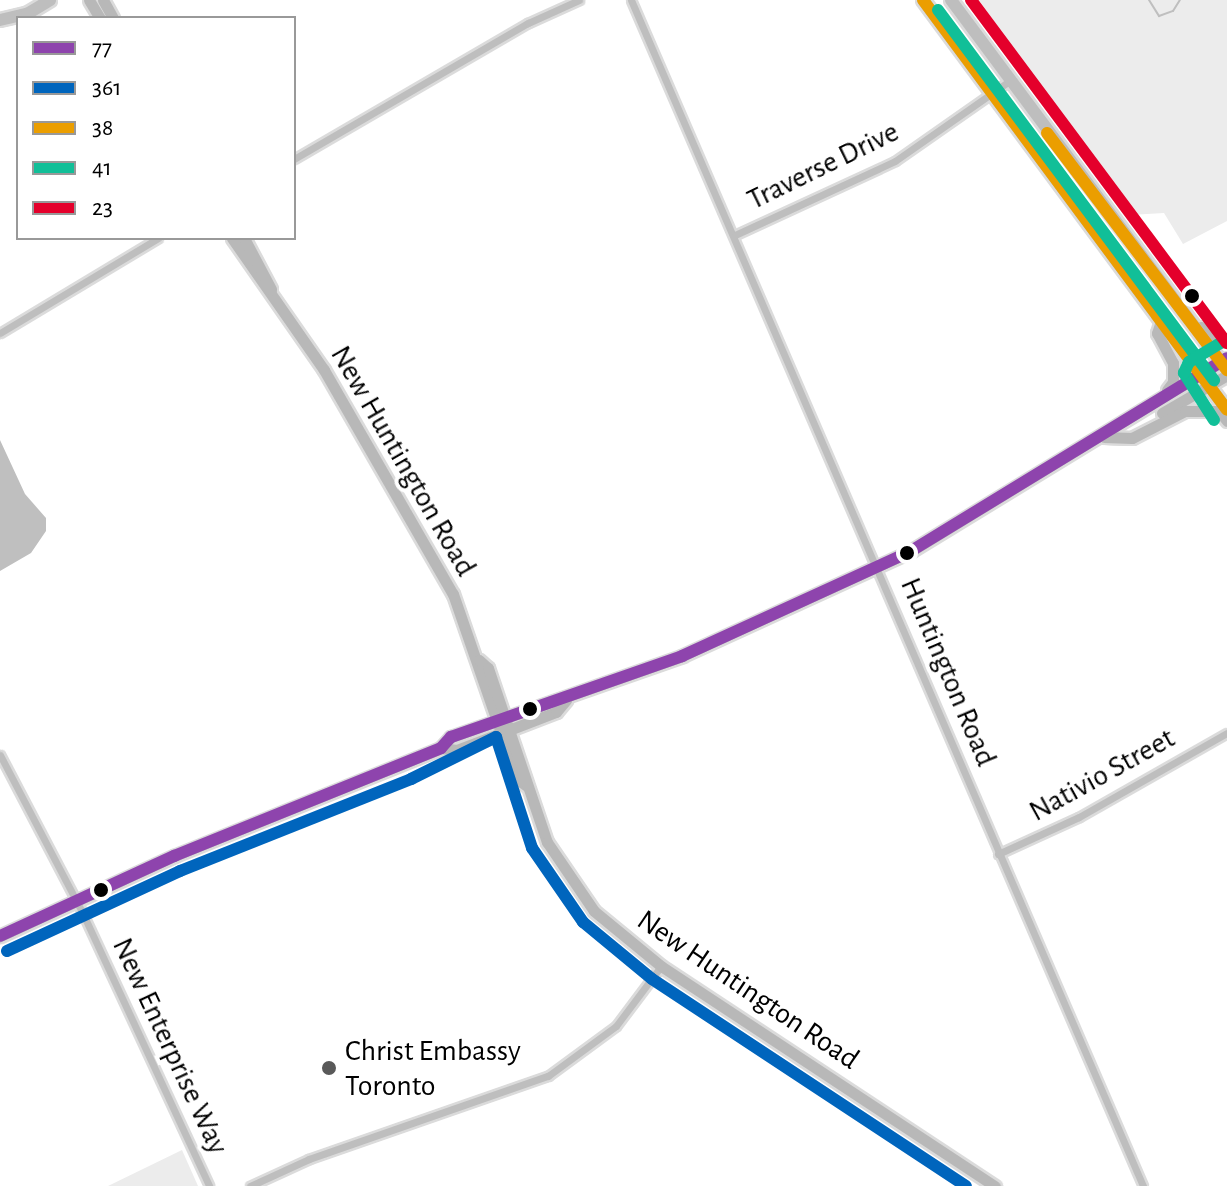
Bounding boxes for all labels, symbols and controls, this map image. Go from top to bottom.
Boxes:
legend [16,16,296,240]
text: 77 [92,36,112,60]
text: 361 [92,76,121,100]
street label: Traverse Drive [742,114,904,218]
text: 38 [92,116,113,140]
text: 41 [92,156,112,180]
text: 23 [92,196,113,220]
unlabelled marker [1184,288,1200,304]
street label: New Huntington Road [322,339,484,583]
unlabelled marker [899,545,915,561]
street label: Huntington Road [892,572,1004,772]
unlabelled marker [522,701,538,717]
street label: Nativio Street [1023,720,1181,830]
unlabelled marker [93,882,109,898]
street label: New Huntington Road [630,902,866,1078]
street label: New Enterprise Way [104,932,236,1160]
place label: Christ Embassy Toronto [345,1033,521,1104]
marker: Christ Embassy Toronto [320,1059,338,1077]

